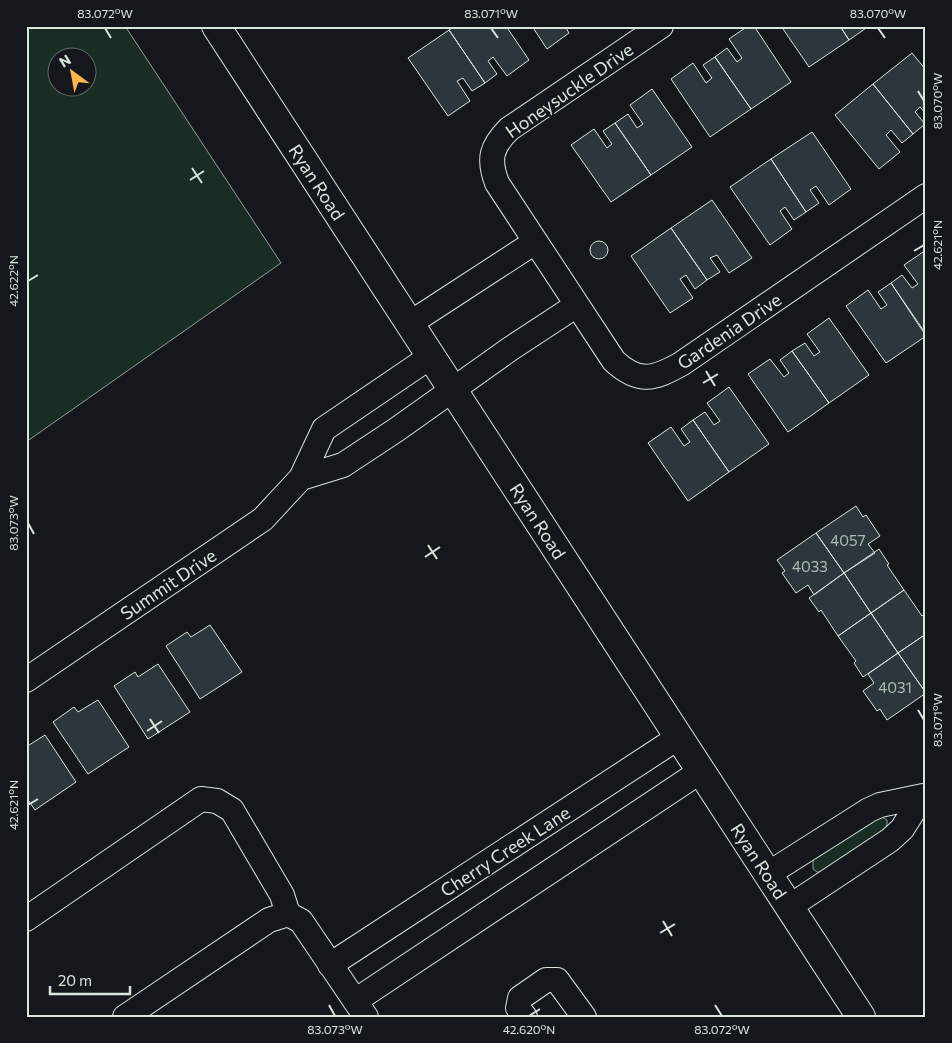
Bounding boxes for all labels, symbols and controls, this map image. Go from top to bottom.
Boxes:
text: 83.072°W [77,6,133,20]
text: 83.071°W [464,6,518,20]
text: 83.070°W [850,6,906,20]
street label: Honeysuckle Drive [501,38,637,142]
north arrow [48,48,98,98]
text: N [56,51,74,71]
text: 83.070°W [930,73,944,129]
street label: Ryan Road [284,140,350,224]
text: 42.621°N [930,220,944,270]
text: 42.622°N [6,255,20,307]
street label: Gardenia Drive [673,288,785,374]
street label: Ryan Road [505,479,571,563]
text: 83.073°W [6,495,20,551]
house number: 4057 [830,531,866,549]
street label: Summit Drive [116,544,220,624]
house number: 4033 [792,557,828,575]
house number: 4031 [878,678,912,696]
text: 83.071°W [930,693,944,747]
text: 42.621°N [6,780,20,830]
street label: Cherry Creek Lane [436,801,574,901]
street label: Ryan Road [726,819,792,903]
scale bar [50,963,130,995]
text: 20 m [58,971,92,989]
text: 83.073°W [307,1022,363,1036]
text: 42.620°N [503,1022,555,1036]
text: 83.072°W [694,1022,750,1036]

